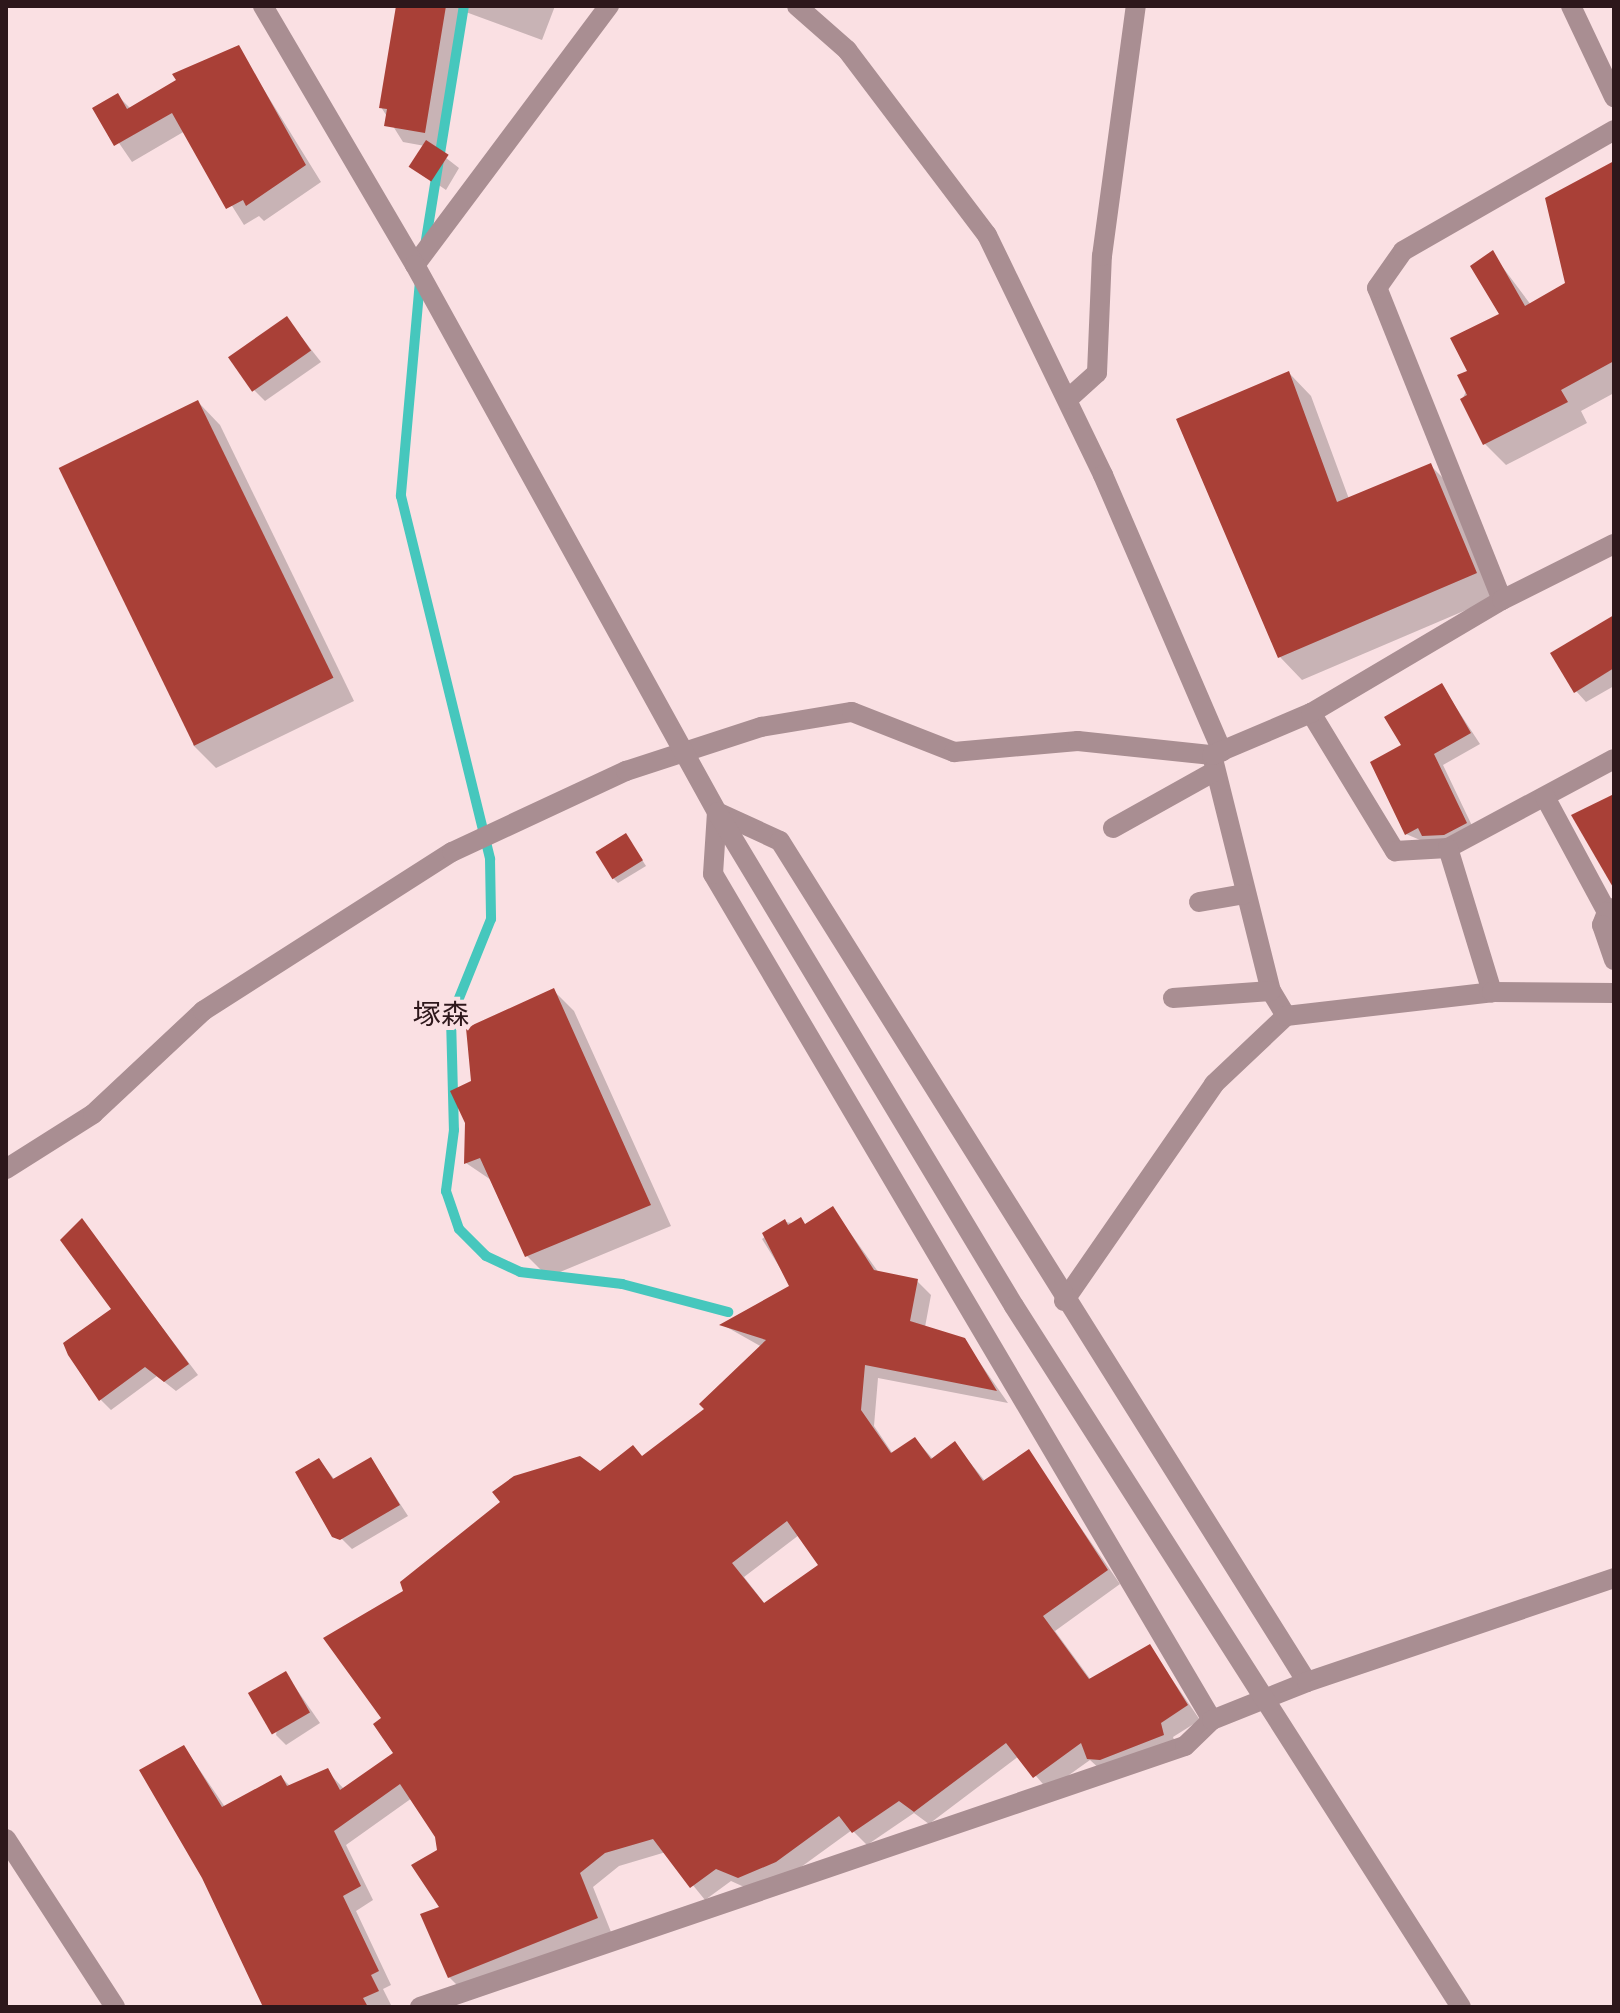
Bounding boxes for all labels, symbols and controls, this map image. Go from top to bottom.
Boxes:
district label: 塚森 [413,998,469,1032]

